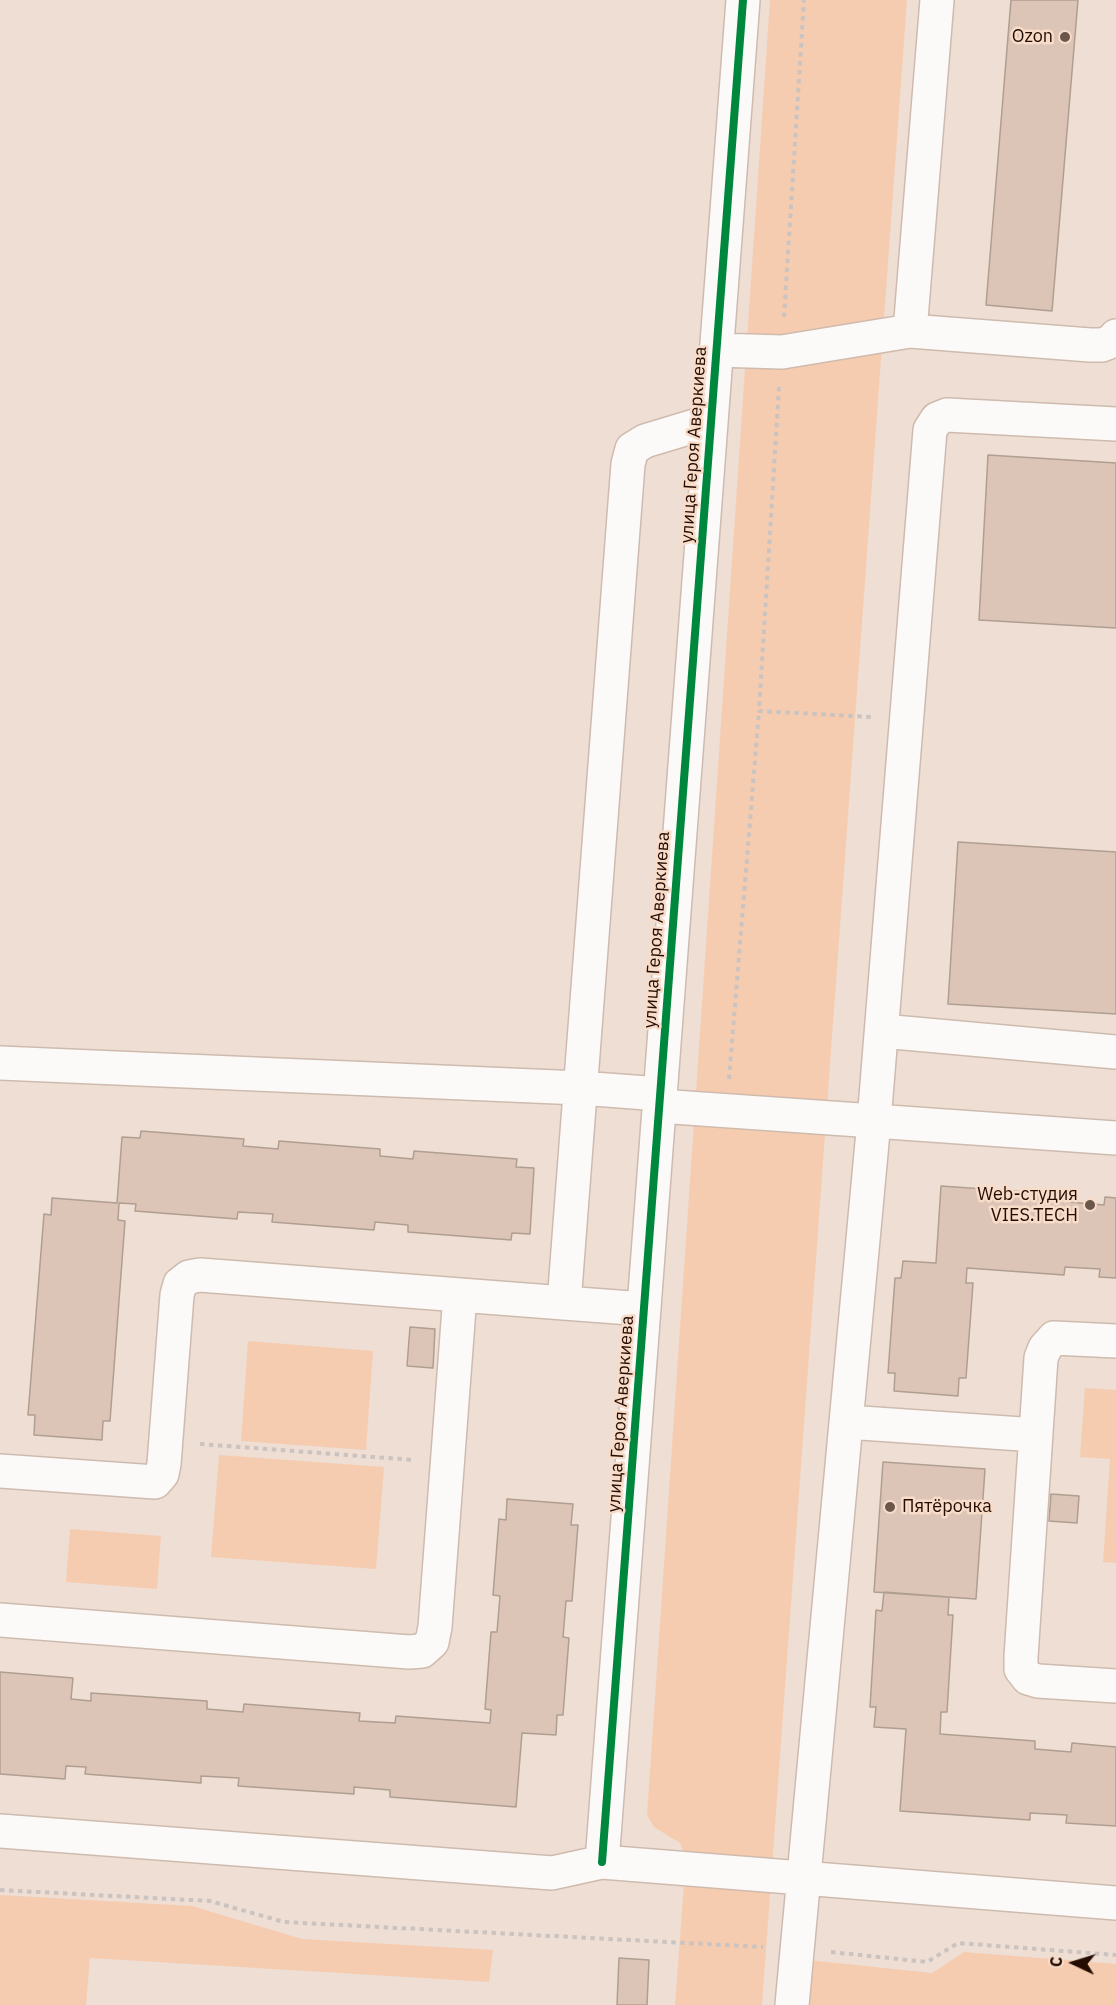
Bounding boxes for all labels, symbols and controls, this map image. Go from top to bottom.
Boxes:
place label: Ozon [1012,26,1053,48]
marker: Ozon [1058,30,1072,44]
street label: улица Героя Аверкиева [676,346,712,544]
street label: улица Героя Аверкиева [639,831,675,1029]
place label: Web-студия VIES.TECH [977,1184,1078,1226]
marker: Web-студия VIES.TECH [1083,1198,1097,1212]
street label: улица Героя Аверкиева [603,1315,639,1513]
place label: Пятёрочка [902,1496,992,1518]
marker: Пятёрочка [883,1500,897,1514]
north arrow [1044,1933,1104,1993]
text: С [1046,1956,1066,1968]

